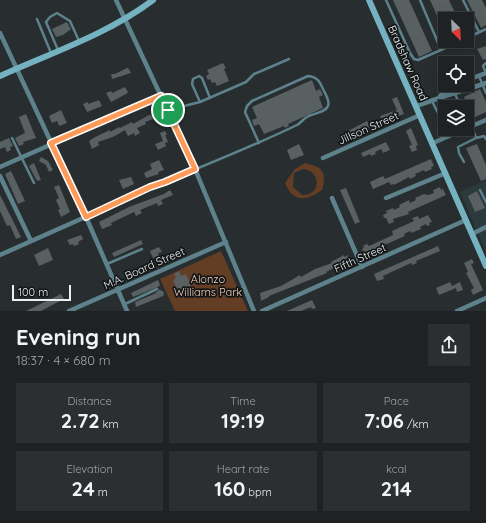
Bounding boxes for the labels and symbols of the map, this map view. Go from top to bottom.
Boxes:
north arrow [438,12,474,48]
street label: Bradshaw Road [385,23,431,103]
pin [151,93,185,127]
street label: Jillson Street [335,108,401,148]
street label: Fifth Street [332,240,388,276]
street label: M.A. Board Street [101,244,187,292]
park label: Alonzo Williams Park [174,272,242,299]
scale bar [12,283,71,302]

